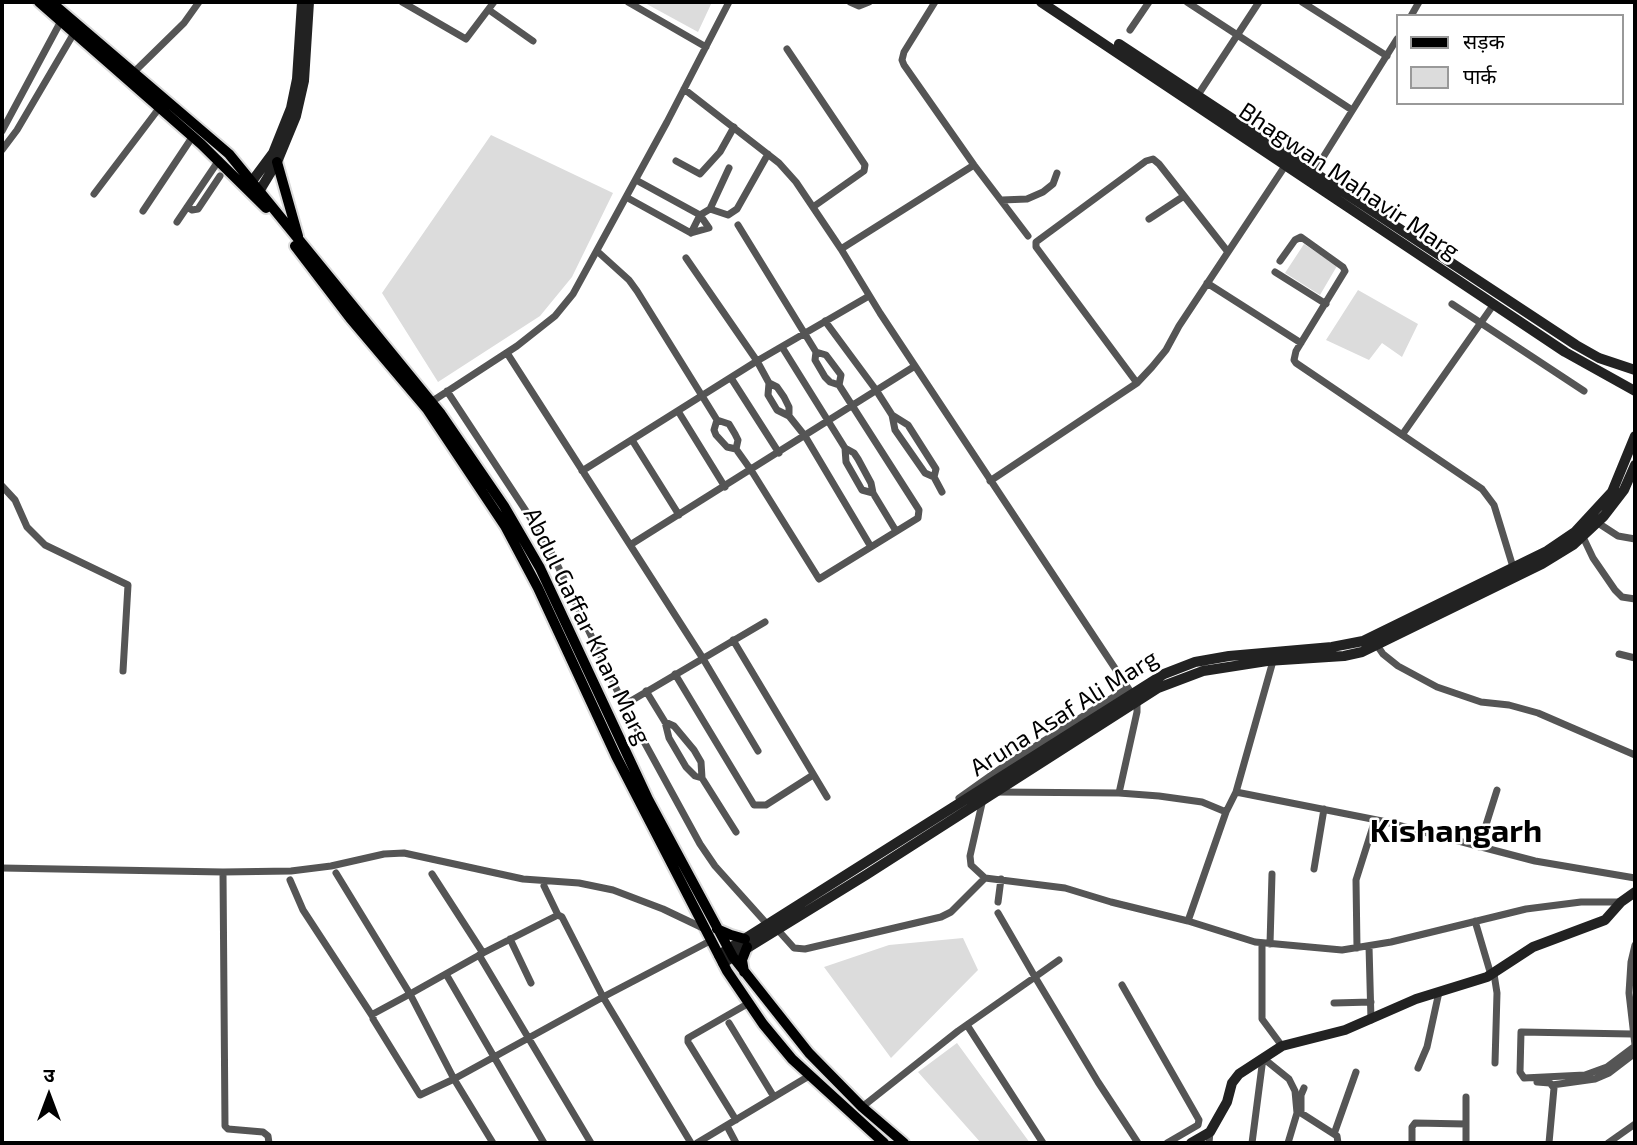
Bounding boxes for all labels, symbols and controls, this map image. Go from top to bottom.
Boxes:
legend [1396,14,1623,105]
text: सड़क [1463,28,1505,53]
text: पार्क [1463,63,1497,88]
street label: Bhagwan Mahavir Marg [1233,96,1465,266]
street label: Abdul Gaffar Khan Marg [517,503,657,749]
street label: Aruna Asaf Ali Marg [965,644,1163,782]
district label: Kishangarh [1370,812,1542,850]
north arrow [14,1061,84,1131]
text: उ [43,1063,55,1086]

